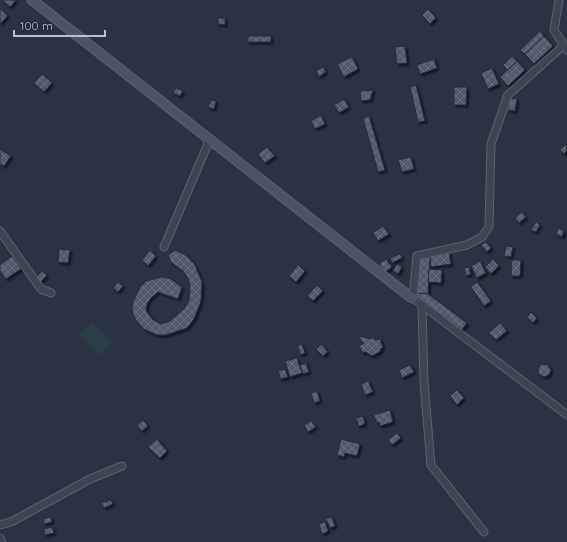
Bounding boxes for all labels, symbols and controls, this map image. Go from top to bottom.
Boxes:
scale bar [14,12,105,38]
text: 100 m [20,18,53,33]

